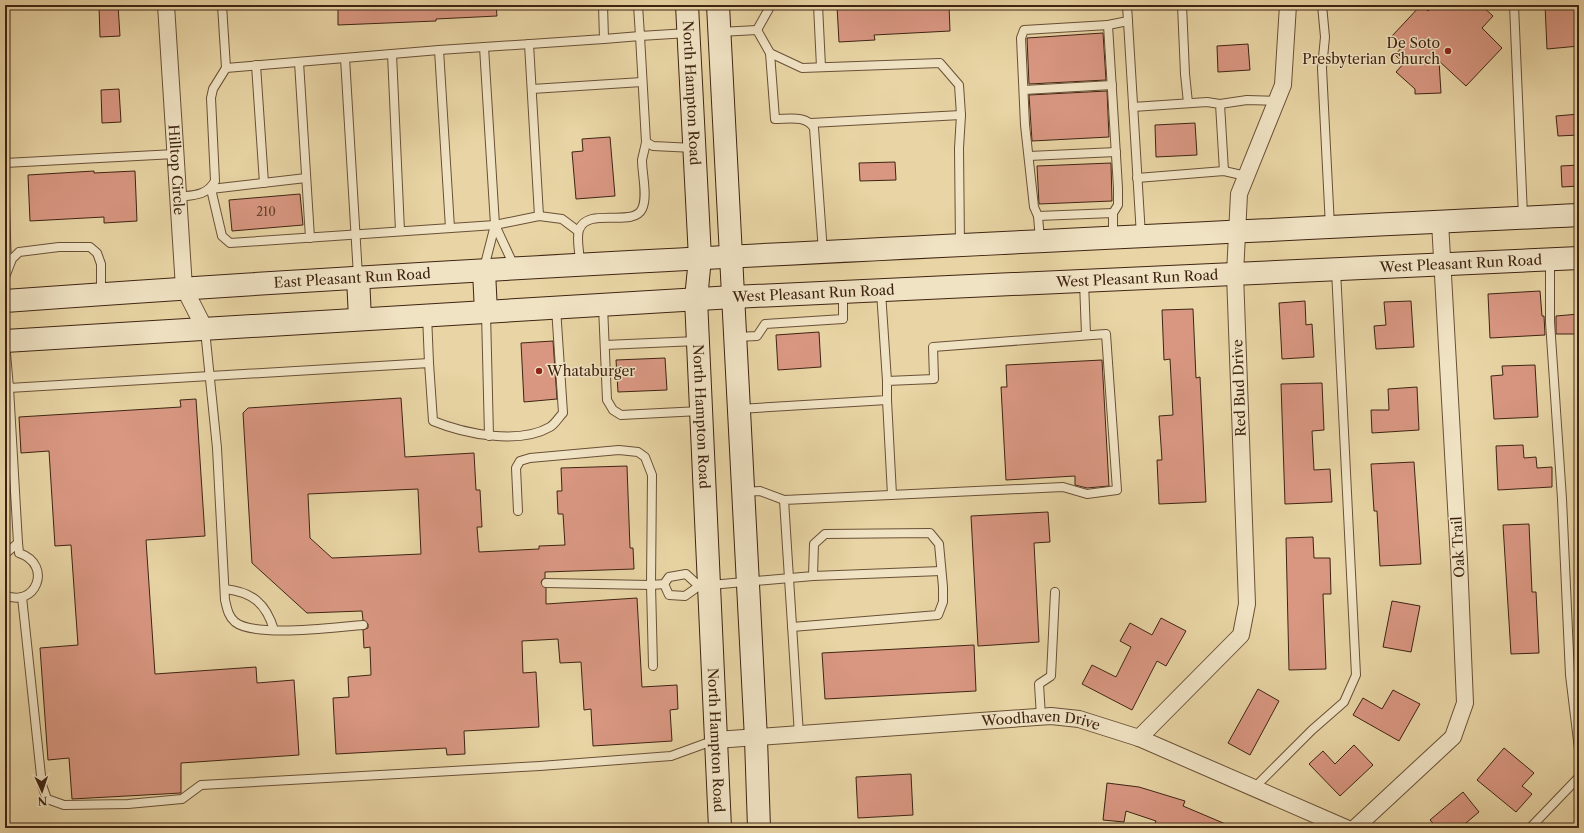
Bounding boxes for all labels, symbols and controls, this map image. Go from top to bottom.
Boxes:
street label: North Hampton Road [679,20,704,166]
place label: De Soto Presbyterian Church [1302,34,1440,68]
marker: De Soto Presbyterian Church [1443,46,1453,56]
street label: Hilltop Circle [165,124,188,216]
house number: 210 [256,204,276,219]
street label: West Pleasant Run Road [1378,251,1543,276]
street label: East Pleasant Run Road [273,264,432,292]
street label: West Pleasant Run Road [1055,266,1219,291]
street label: West Pleasant Run Road [731,281,896,306]
street label: Red Bud Drive [1228,339,1250,437]
street label: North Hampton Road [689,344,714,490]
place label: Whataburger [546,362,635,380]
marker: Whataburger [534,366,544,376]
street label: Oak Trail [1447,516,1469,578]
street label: North Hampton Road [704,667,728,813]
street label: Woodhaven Drive [980,707,1103,734]
north arrow [22,771,62,811]
text: N [37,794,48,808]

